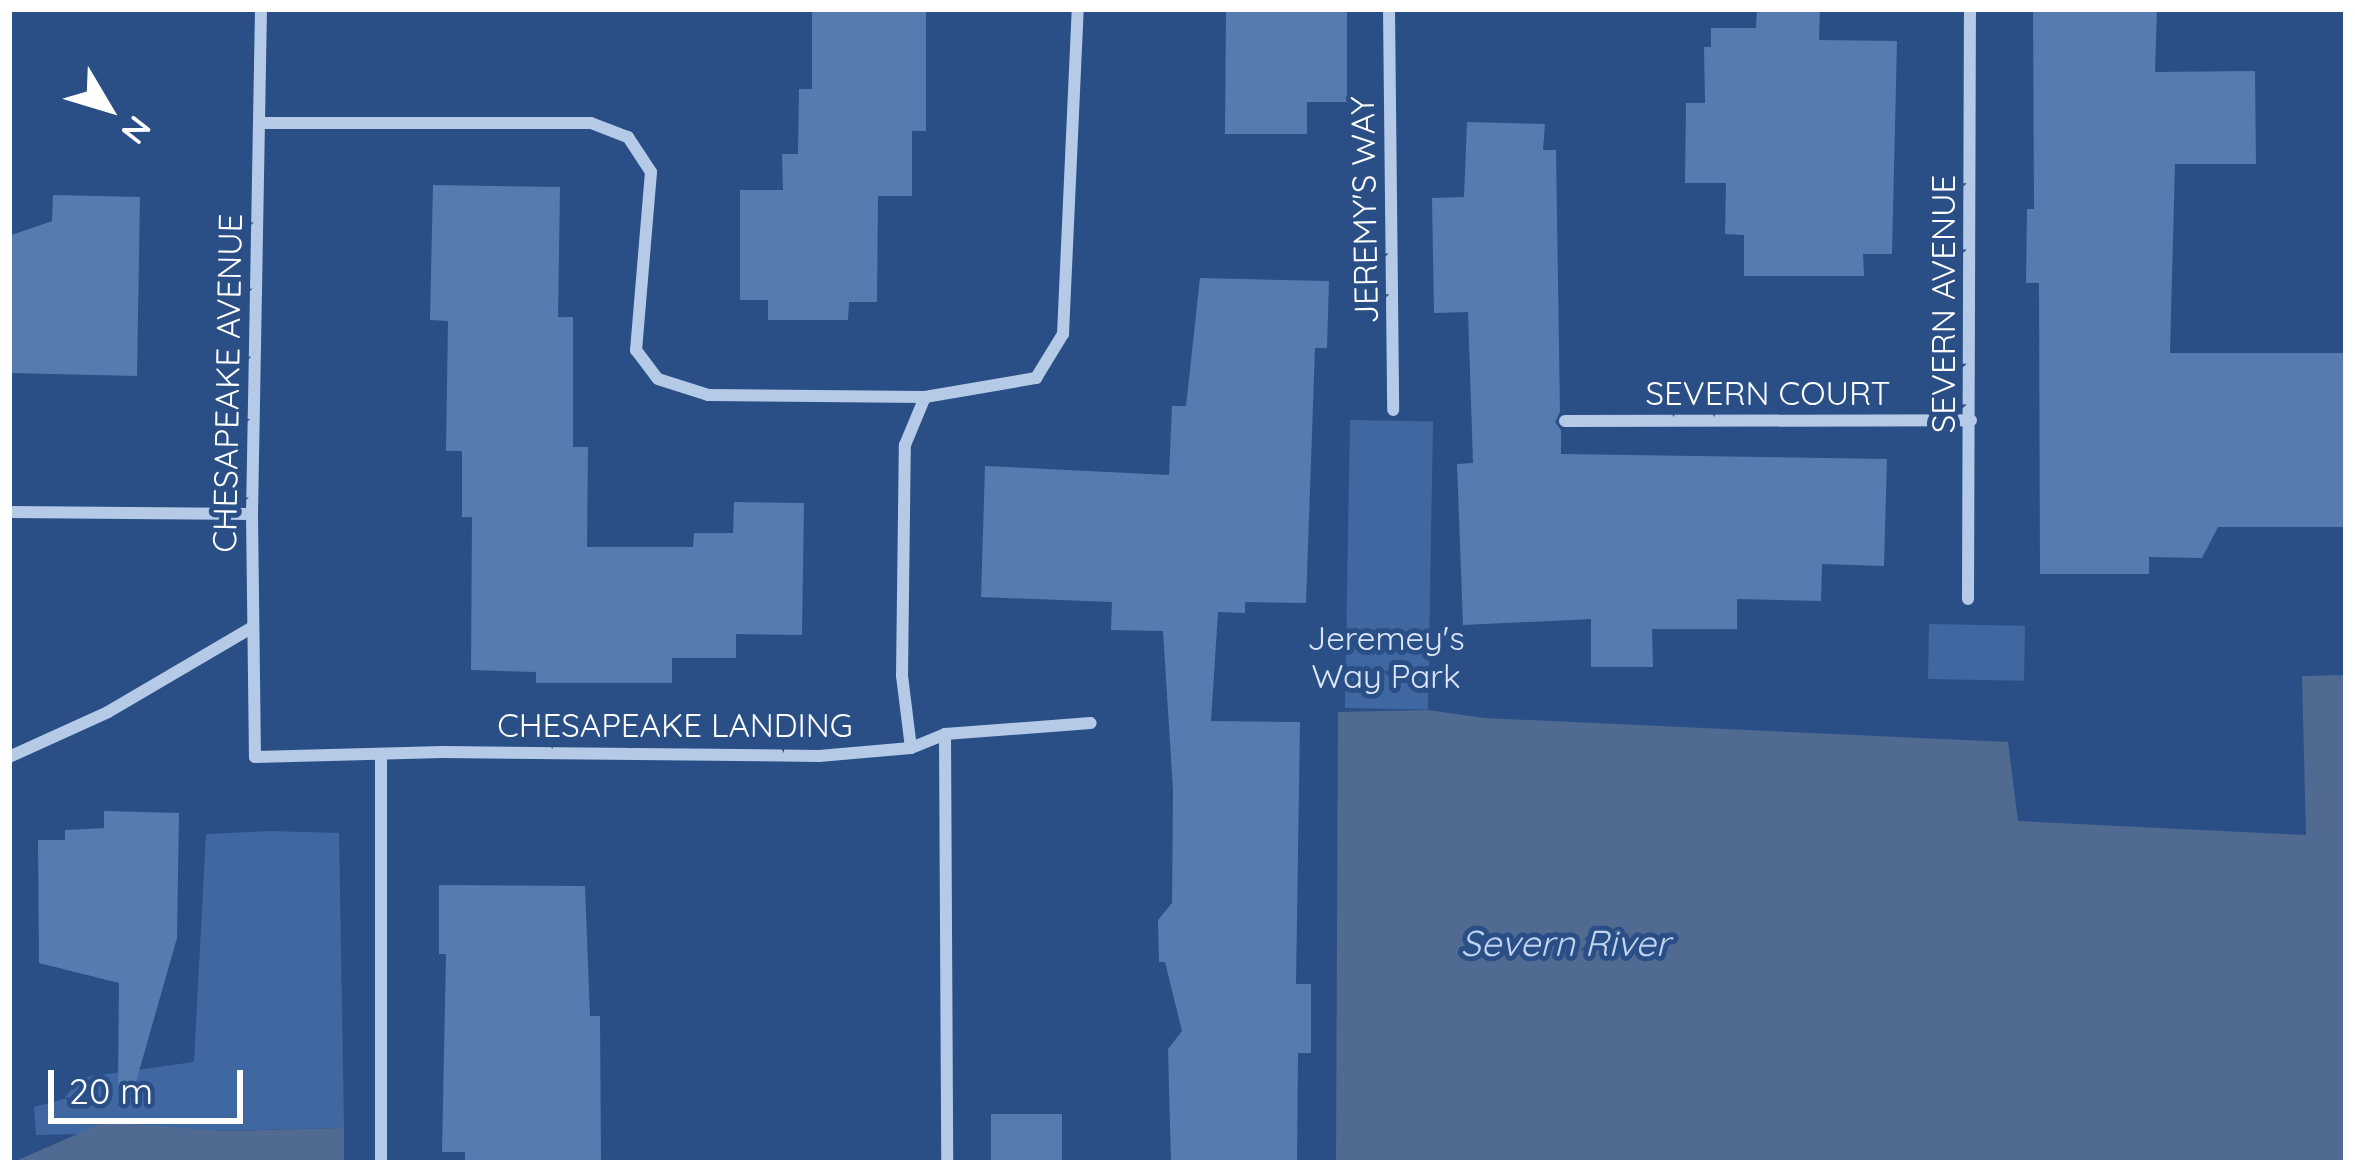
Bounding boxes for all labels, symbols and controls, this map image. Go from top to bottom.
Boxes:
north arrow [48,48,168,168]
street label: JEREMY'S WAY [1342,96,1386,324]
text: N [113,108,160,153]
street label: SEVERN AVENUE [1923,175,1963,433]
street label: CHESAPEAKE AVENUE [204,213,250,553]
street label: SEVERN COURT [1645,373,1891,413]
park label: Jeremey's Way Park [1307,618,1465,696]
street label: CHESAPEAKE LANDING [497,705,853,745]
water label: Severn River [1461,921,1669,965]
scale bar [54,1046,249,1120]
text: 20 m [69,1068,153,1113]

